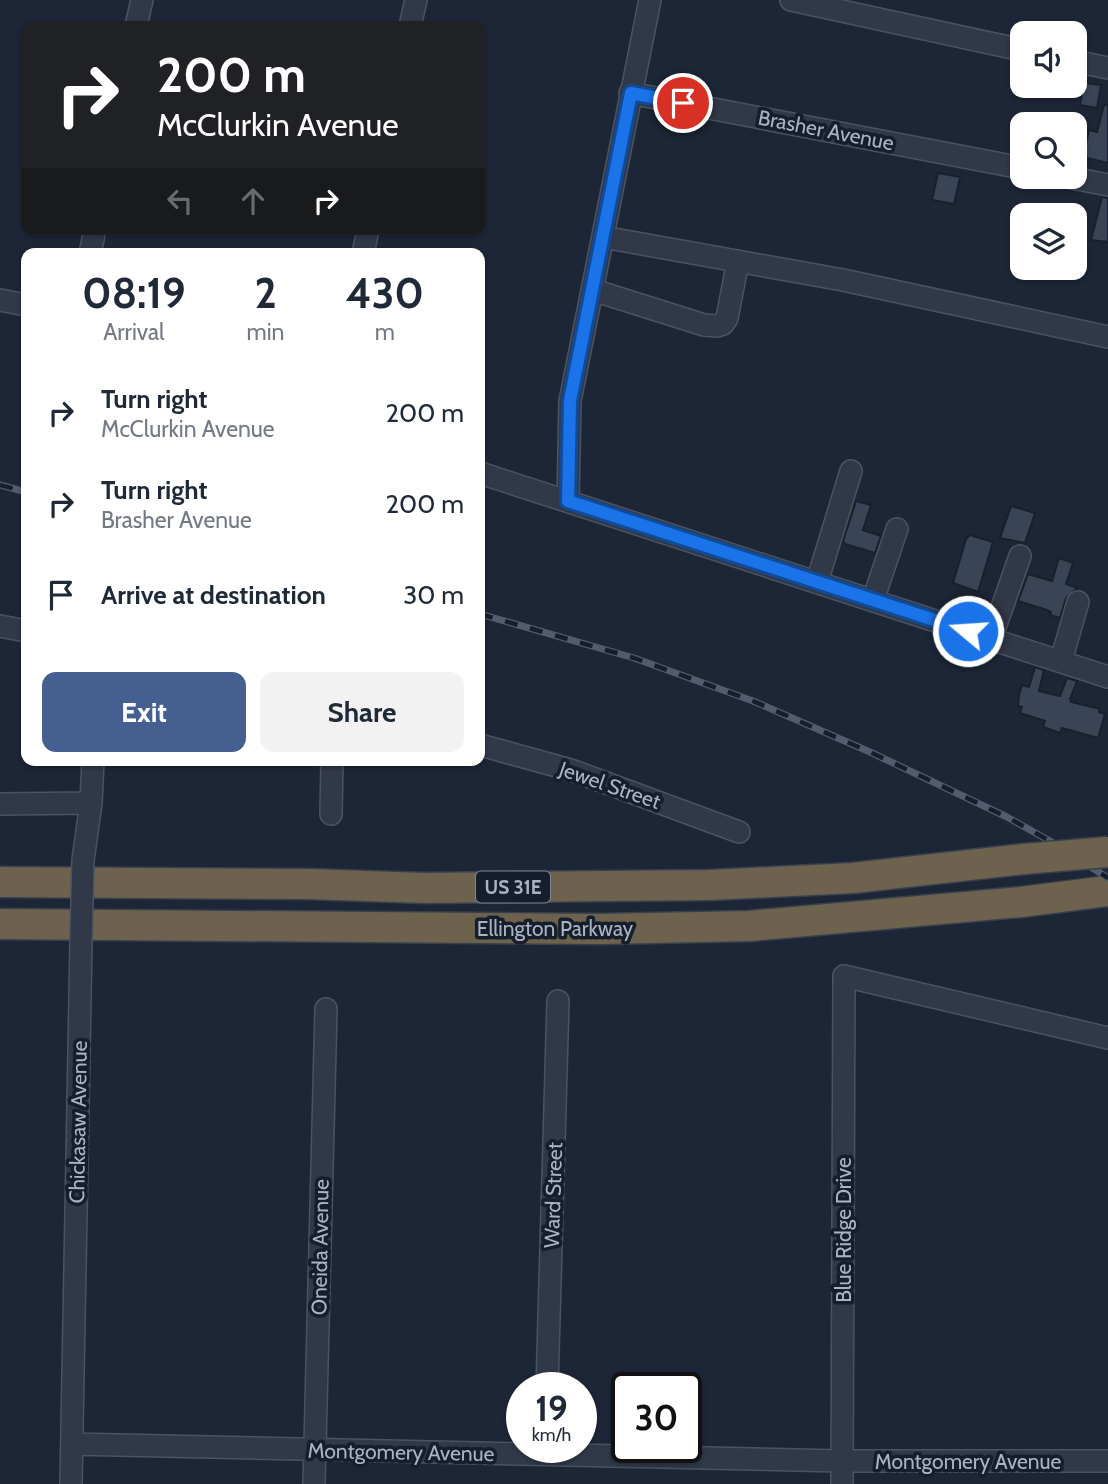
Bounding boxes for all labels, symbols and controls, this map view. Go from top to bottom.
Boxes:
map controls [1010,21,1087,280]
button: sound [1010,21,1087,98]
text: 200 m [157,45,306,104]
icon: right [42,49,133,140]
pin [653,73,713,133]
icon: arrive [664,84,702,122]
text: McClurkin Avenue [157,105,399,144]
street label: Brasher Avenue [756,105,896,155]
button: search [1010,112,1087,189]
icon: left [161,182,199,220]
icon: ahead [234,182,272,220]
icon: right [307,182,345,220]
button: layers [1010,203,1087,280]
text: 08:19 [82,267,186,319]
text: 2 [254,267,277,319]
text: 430 [346,267,424,319]
text: Arrival [103,318,164,346]
text: min [247,318,284,346]
text: m [375,318,395,346]
text: Turn right [101,383,207,415]
icon: right [42,394,80,432]
text: 200 m [385,397,464,429]
text: McClurkin Avenue [101,415,275,443]
text: Turn right [101,474,207,506]
icon: right [42,485,80,523]
text: 200 m [385,488,464,520]
text: Brasher Avenue [101,506,252,534]
icon: arrive [42,576,80,614]
text: Arrive at destination [101,579,326,611]
text: 30 m [403,579,464,611]
position arrow [931,594,1005,668]
button: Exit [42,672,246,752]
button: Share [260,672,464,752]
street label: Jewel Street [555,756,664,814]
road number: US 31E [476,872,550,902]
street label: Ellington Parkway [477,916,634,941]
street label: Chickasaw Avenue [64,1040,92,1204]
street label: Ward Street [539,1142,567,1248]
street label: Blue Ridge Drive [831,1157,856,1303]
street label: Oneida Avenue [306,1179,334,1315]
speed limit sign: 30 [611,1372,702,1463]
text: 19 [535,1387,568,1430]
text: km/h [532,1424,571,1446]
street label: Montgomery Avenue [307,1438,495,1466]
street label: Montgomery Avenue [875,1449,1062,1474]

